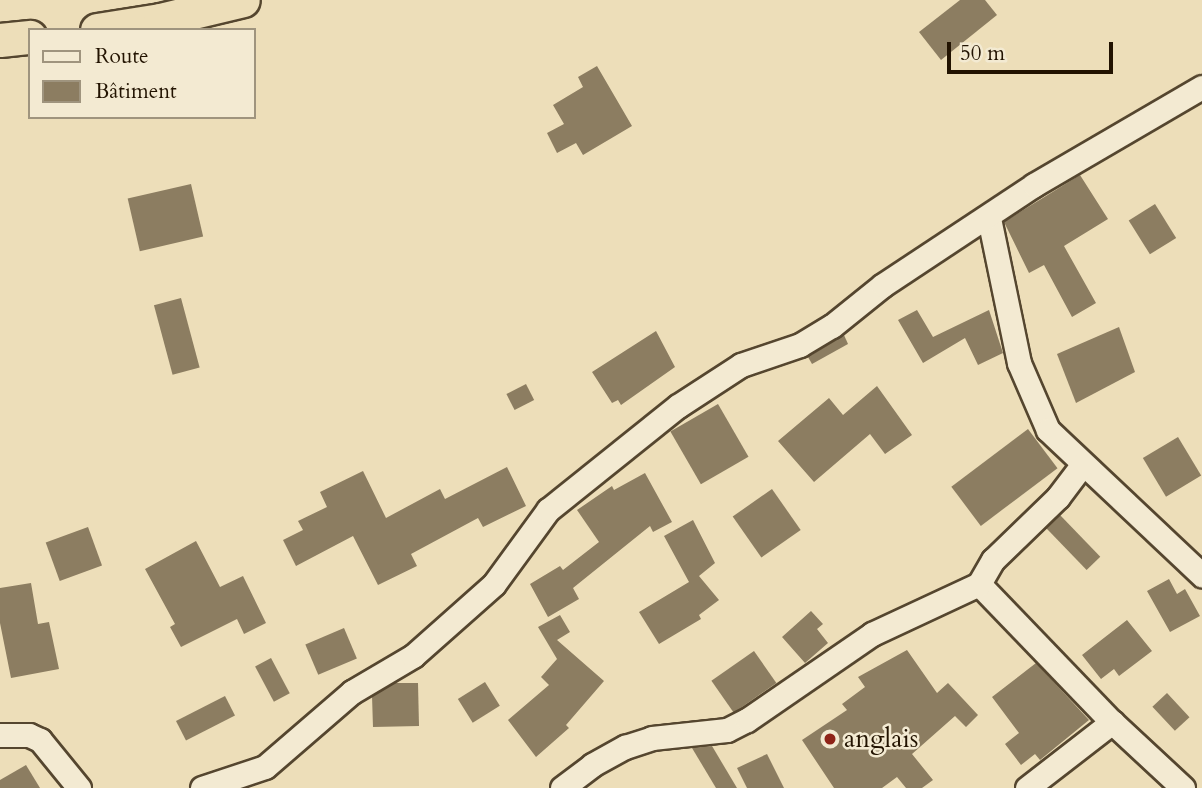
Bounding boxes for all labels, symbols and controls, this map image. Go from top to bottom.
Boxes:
legend [28,28,256,119]
scale bar [950,28,1116,72]
text: 50 m [960,39,1005,68]
text: Route [95,42,149,71]
text: Bâtiment [95,77,177,106]
place label: anglais [844,723,918,755]
marker: anglais [822,731,838,747]

